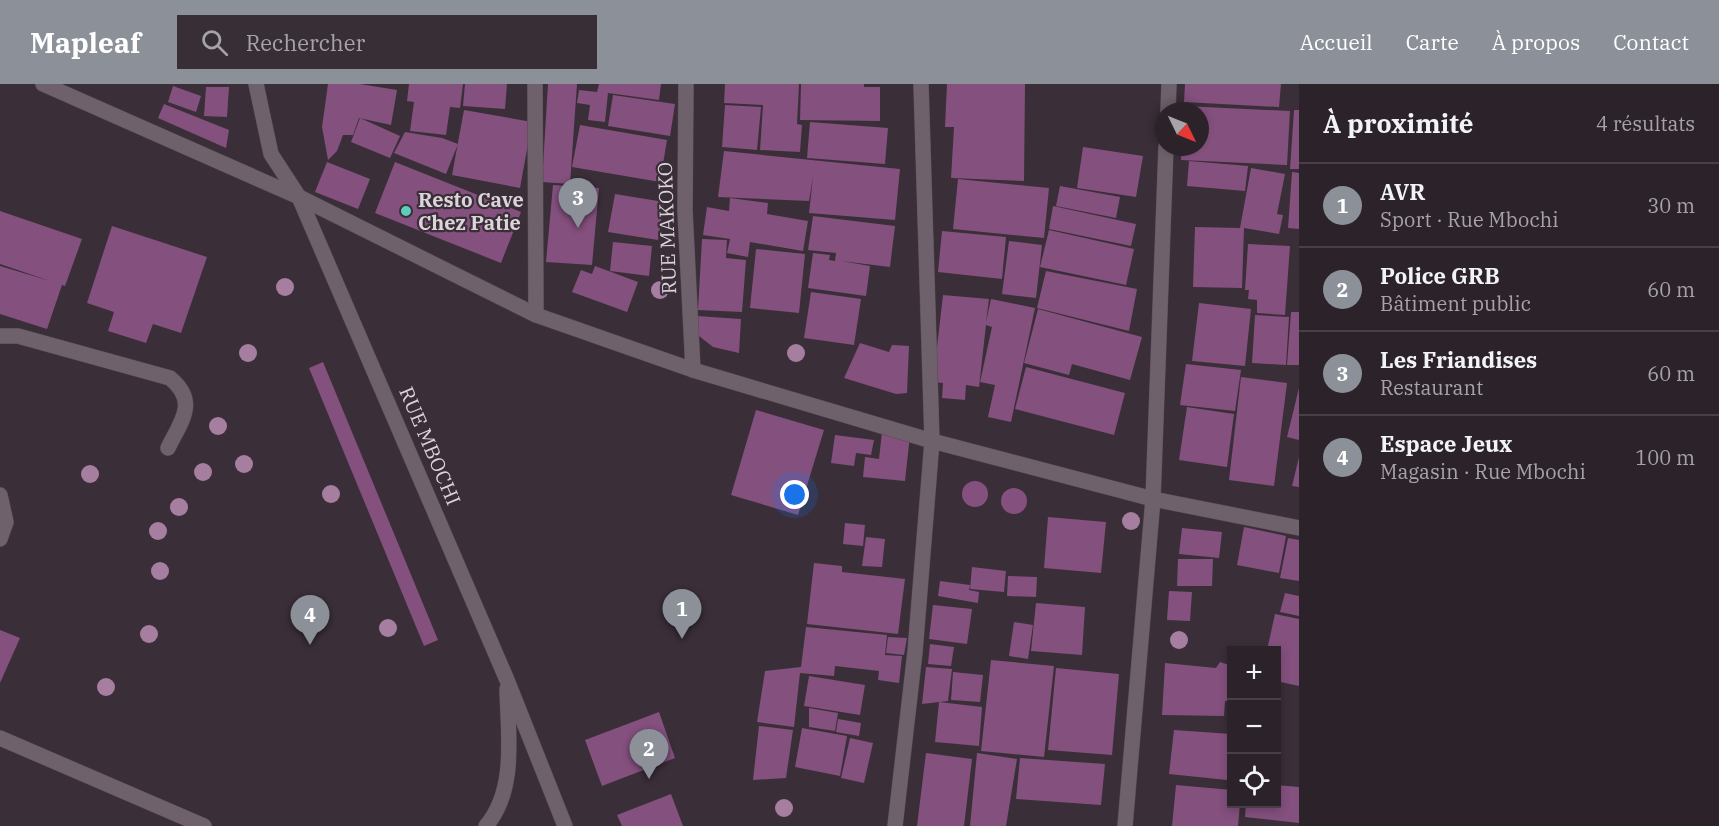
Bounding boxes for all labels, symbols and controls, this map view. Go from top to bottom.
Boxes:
search box [177,15,597,69]
text: Mapleaf [30,24,141,61]
icon: search [198,26,231,59]
text: Rechercher [246,28,365,57]
text: Accueil [1300,28,1373,56]
text: Carte [1406,28,1459,56]
text: À propos [1492,28,1580,56]
text: Contact [1613,28,1689,56]
north arrow [1155,102,1209,156]
text: À proximité [1323,106,1474,140]
text: 4 résultats [1596,110,1695,137]
street label: RUE MAKOKO [651,161,682,295]
text: AVR [1380,177,1426,206]
pin: 3 [558,178,598,228]
place label: Resto Cave Chez Patie [418,186,524,236]
text: 1 [1337,192,1349,219]
text: 30 m [1647,192,1695,219]
marker: Resto Cave Chez Patie [399,204,413,218]
text: Sport · Rue Mbochi [1380,206,1559,233]
text: Police GRB [1380,261,1500,290]
text: 2 [1337,276,1349,303]
text: 60 m [1647,276,1695,303]
text: Bâtiment public [1380,290,1531,317]
text: Les Friandises [1380,345,1537,374]
text: 3 [1337,360,1349,387]
text: 60 m [1647,360,1695,387]
text: Restaurant [1380,374,1483,401]
street label: RUE MBOCHI [393,382,468,509]
text: Espace Jeux [1380,429,1512,458]
text: 4 [1337,444,1349,471]
text: 100 m [1635,444,1695,471]
text: Magasin · Rue Mbochi [1380,458,1586,485]
your location [780,480,809,509]
pin: 1 [662,590,702,639]
pin: 4 [290,596,330,645]
map controls [1227,646,1281,808]
button: + [1227,646,1281,700]
button: − [1227,700,1281,754]
pin: 2 [630,730,668,779]
button: locate [1227,754,1281,808]

